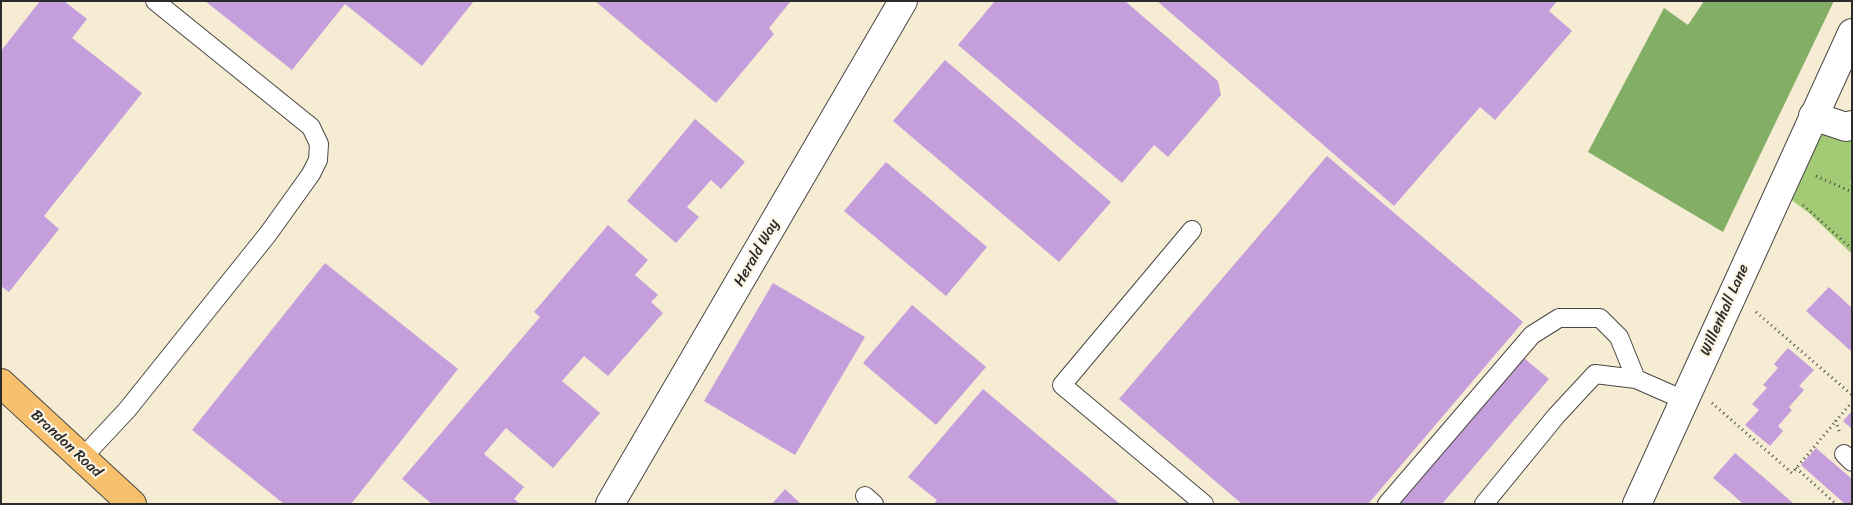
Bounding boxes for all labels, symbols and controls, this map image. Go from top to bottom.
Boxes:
street label: Herald Way [730,216,784,290]
street label: Willenhall Lane [1697,261,1753,359]
street label: Brandon Road [27,406,105,482]

